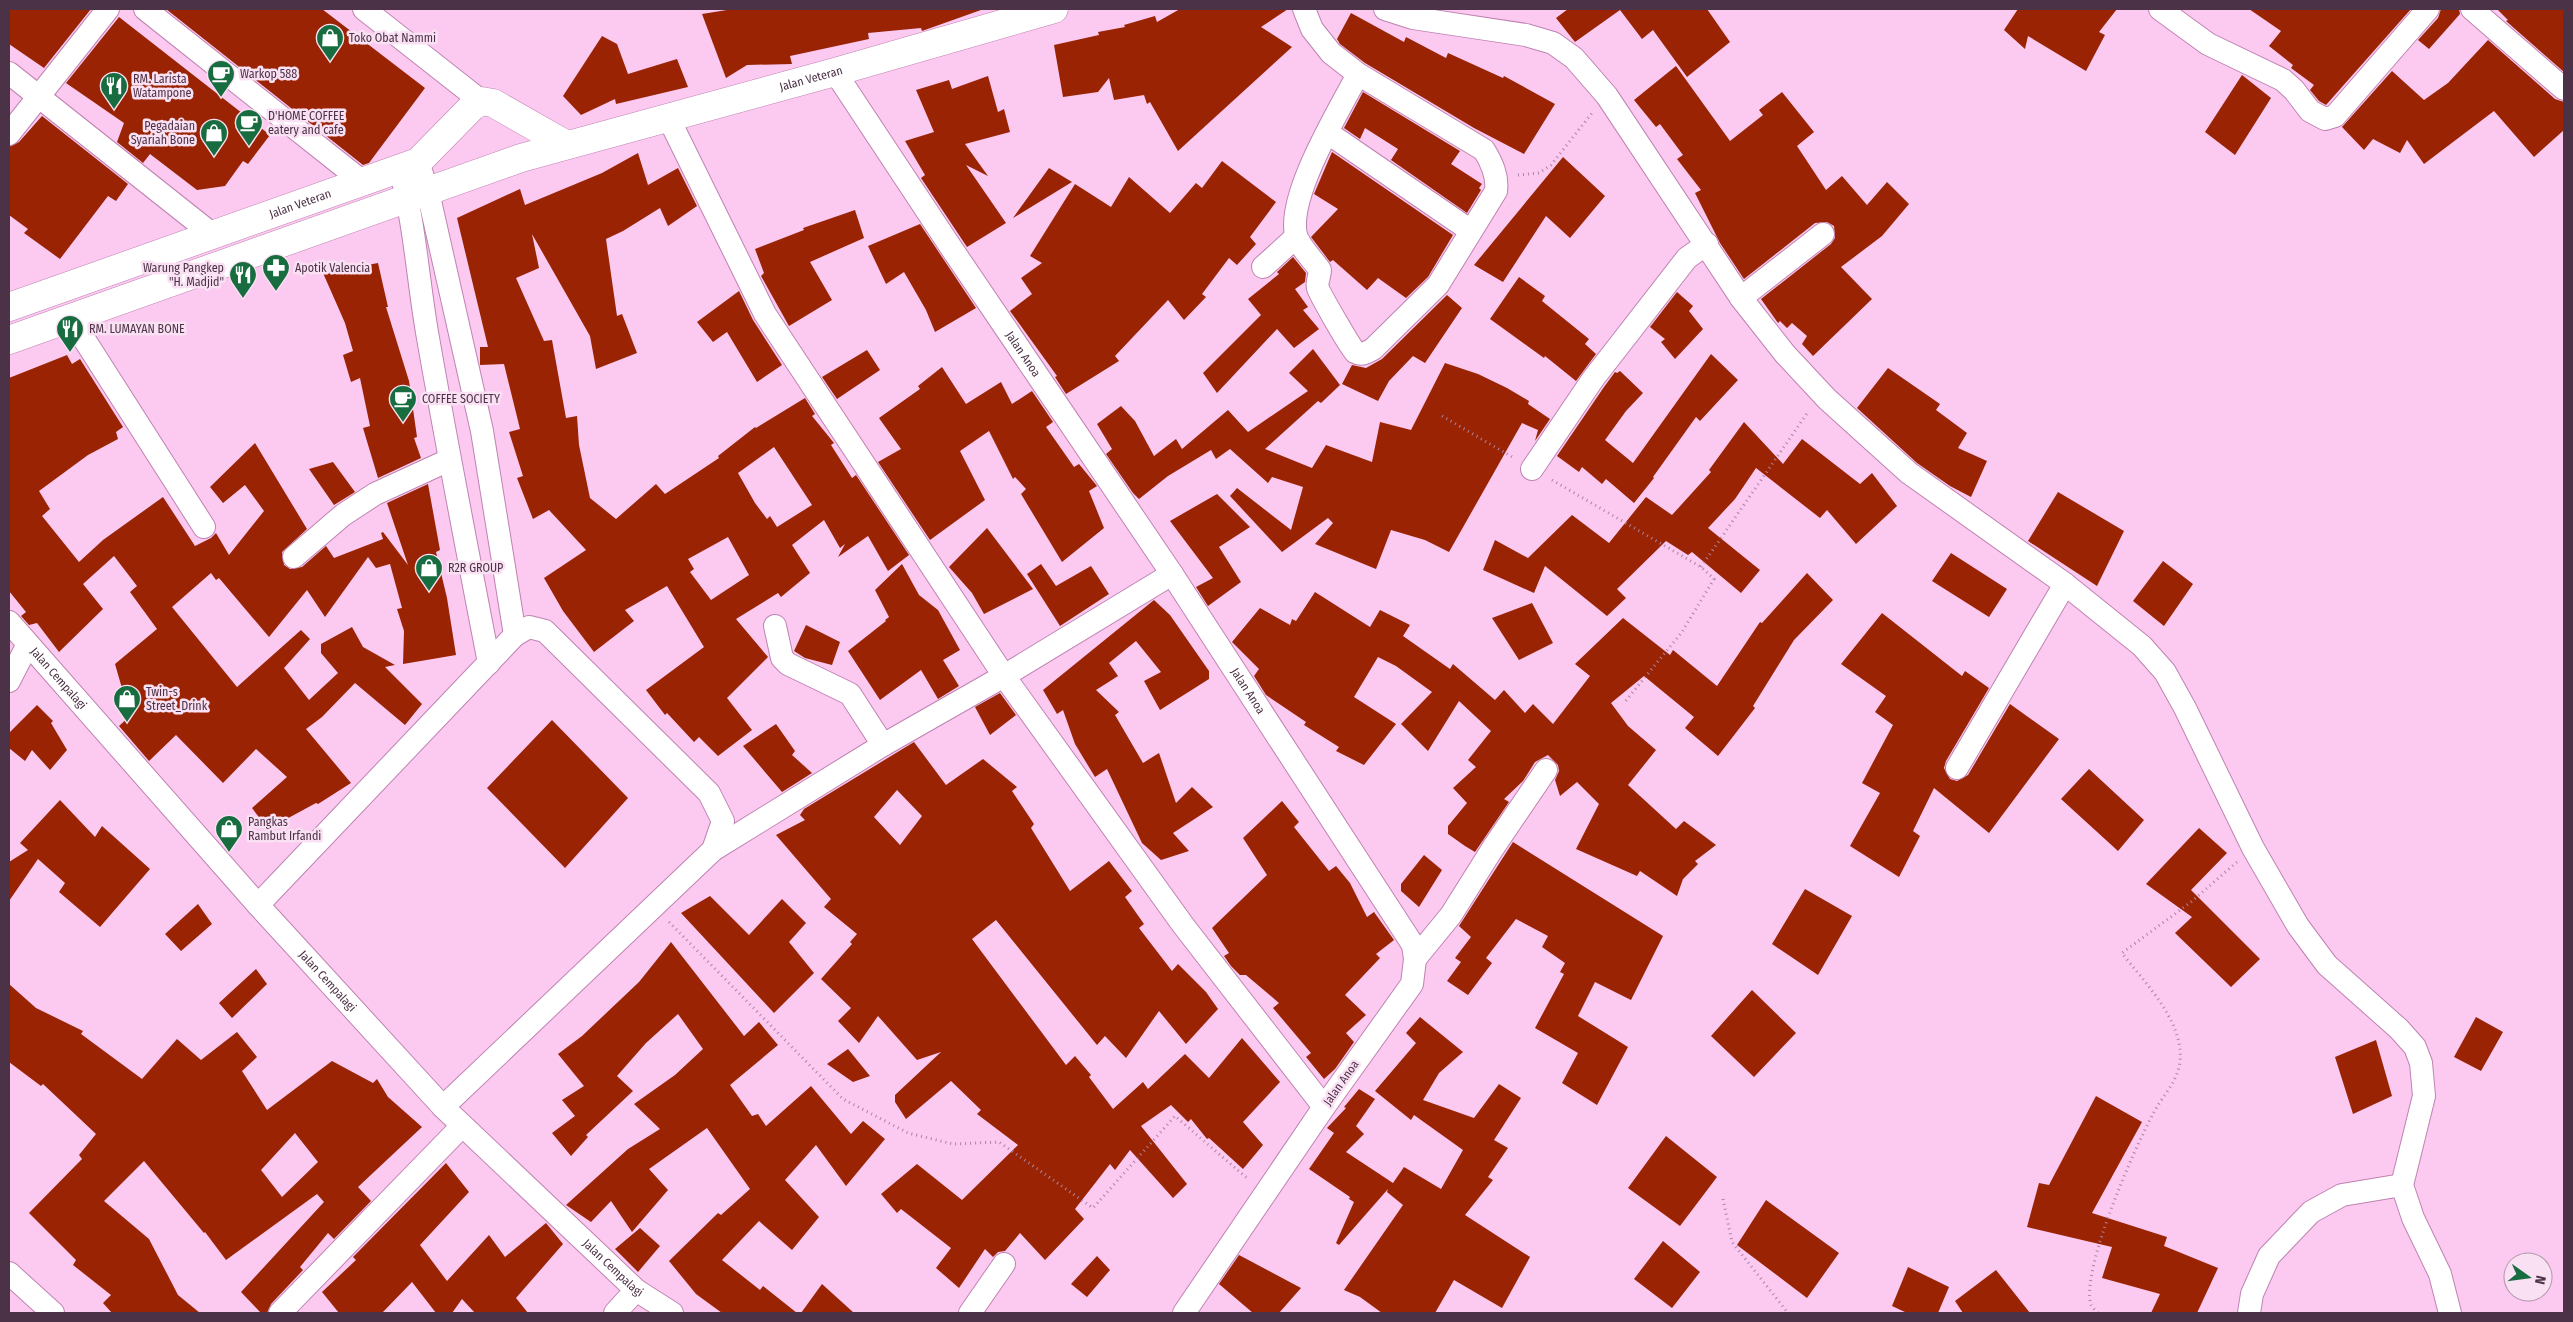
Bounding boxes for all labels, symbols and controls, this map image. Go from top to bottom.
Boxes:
shop icon: Toko Obat Nammi [315,23,345,62]
place label: Toko Obat Nammi [349,31,436,45]
cafe icon: Warkop 588 [206,59,236,98]
street label: Jalan Veteran [778,63,844,94]
place label: Warkop 588 [240,67,297,81]
restaurant icon: RM. Larista Watampone [99,71,129,110]
place label: RM. Larista Watampone [133,72,191,100]
cafe icon: D'HOME COFFEE eatery and cafe [234,108,264,147]
place label: D'HOME COFFEE eatery and cafe [268,109,345,137]
shop icon: Pegadaian Syariah Bone [199,118,229,157]
place label: Pegadaian Syariah Bone [131,119,195,147]
street label: Jalan Veteran [267,186,333,221]
pharmacy icon: Apotik Valencia [261,253,291,292]
restaurant icon: Warung Pangkep "H. Madjid" [228,260,258,299]
place label: Warung Pangkep "H. Madjid" [143,261,224,289]
place label: Apotik Valencia [295,261,370,275]
restaurant icon: RM. LUMAYAN BONE [55,314,85,353]
place label: RM. LUMAYAN BONE [89,322,185,336]
street label: Jalan Anoa [1003,329,1044,380]
cafe icon: COFFEE SOCIETY [388,384,418,423]
place label: COFFEE SOCIETY [422,392,500,406]
shop icon: R2R GROUP [414,553,444,592]
place label: R2R GROUP [448,561,503,575]
street label: Jalan Cempalagi [28,644,90,712]
street label: Jalan Anoa [1228,665,1268,717]
shop icon: Twin-s Street_Drink [112,684,142,723]
place label: Twin-s Street_Drink [146,685,208,713]
shop icon: Pangkas Rambut Irfandi [214,814,244,853]
place label: Pangkas Rambut Irfandi [248,815,321,843]
street label: Jalan Cempalagi [296,948,359,1014]
street label: Jalan Anoa [1320,1058,1362,1108]
street label: Jalan Cempalagi [580,1236,646,1300]
north arrow [2503,1252,2553,1302]
text: N [2531,1274,2549,1286]

